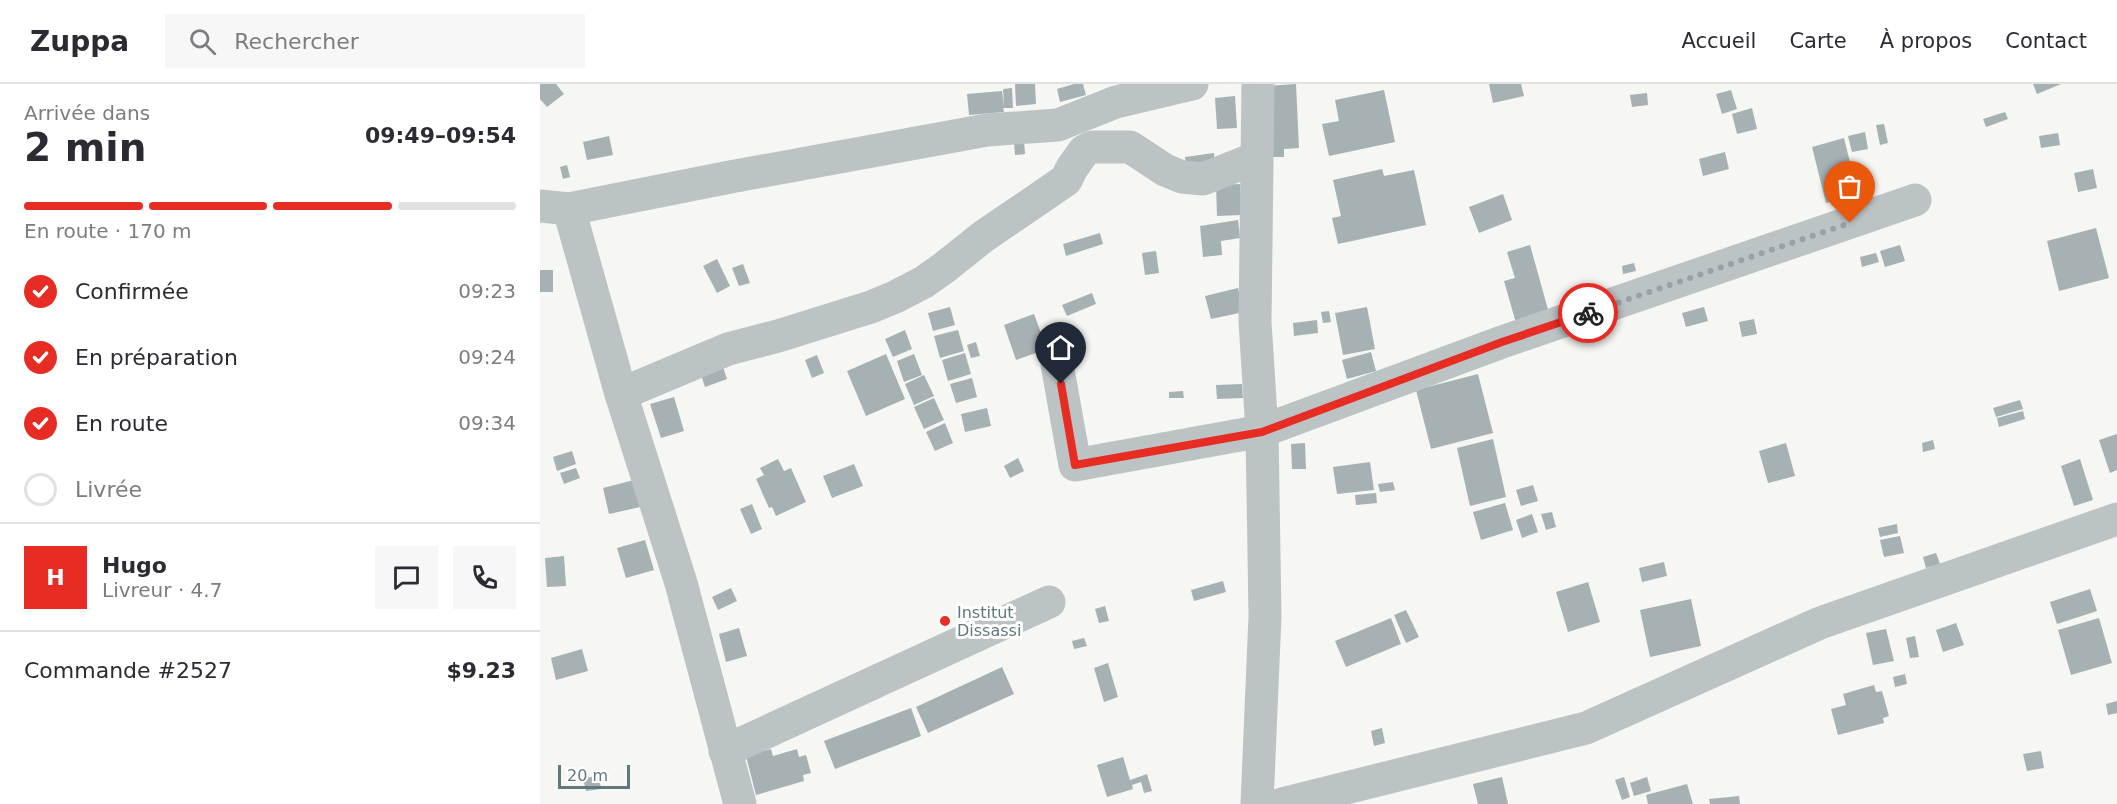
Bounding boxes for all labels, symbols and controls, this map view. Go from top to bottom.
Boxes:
search box [165,14,585,68]
text: Zuppa [30,25,129,58]
icon: search [186,25,219,58]
text: Rechercher [234,29,359,54]
text: Accueil [1681,29,1756,53]
text: Carte [1789,29,1847,53]
text: À propos [1880,29,1972,53]
text: Contact [2005,29,2087,53]
text: Arrivée dans [24,101,150,125]
text: 09:49–09:54 [365,123,516,148]
text: 2 min [24,125,146,170]
pin [1824,161,1875,223]
icon: bag [1833,170,1866,203]
text: En route · 170 m [24,219,192,243]
icon: check [24,275,57,308]
text: Confirmée [75,279,189,304]
text: 09:23 [458,279,516,303]
courier [1558,283,1618,343]
icon: bike [1572,297,1605,330]
pin [1035,322,1086,384]
icon: home [1044,331,1077,364]
icon: check [24,341,57,374]
text: En préparation [75,345,238,370]
text: 09:24 [458,345,516,369]
icon: check [24,407,57,440]
text: En route [75,411,168,436]
text: 09:34 [458,411,516,435]
text: Livrée [75,477,142,502]
button: chat [375,546,438,609]
button: phone [453,546,516,609]
text: Hugo [102,553,167,578]
text: H [46,565,65,590]
text: Livreur · 4.7 [102,578,222,602]
place label: Institut Dissassi [957,603,1021,640]
marker: Institut Dissassi [938,614,952,628]
text: Commande #2527 [24,658,232,683]
text: $9.23 [446,658,516,683]
scale bar [558,762,630,790]
text: 20 m [567,766,608,785]

